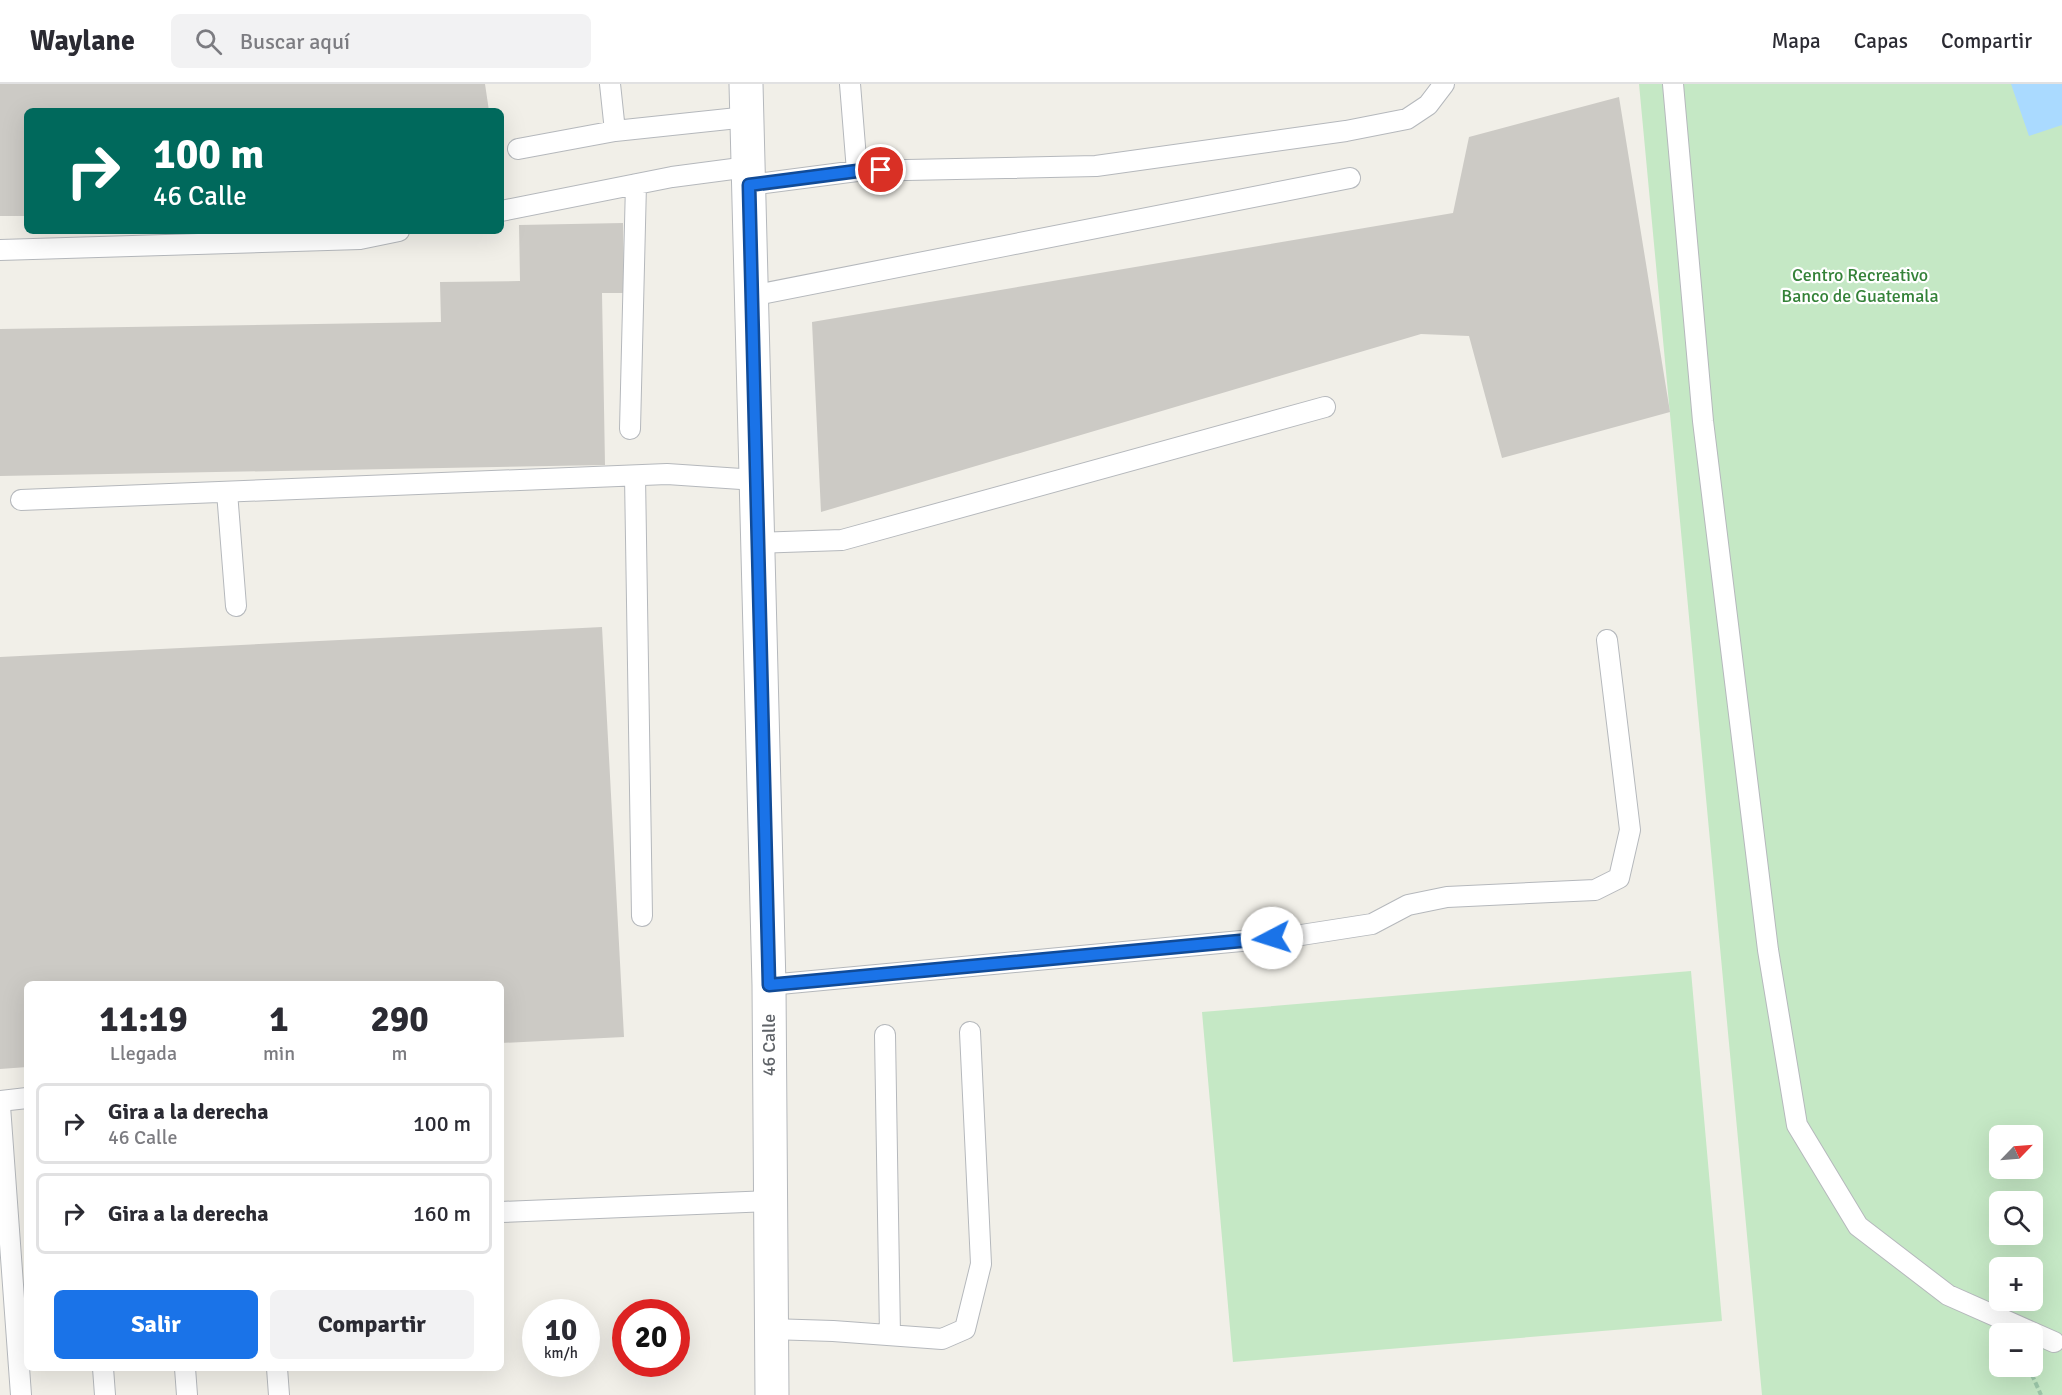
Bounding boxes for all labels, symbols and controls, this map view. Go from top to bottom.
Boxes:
search box [171,14,591,68]
text: Waylane [30,24,135,58]
icon: search [192,25,225,58]
text: Buscar aquí [240,28,350,55]
text: Mapa [1771,28,1821,54]
text: Capas [1854,28,1908,54]
text: Compartir [1941,28,2032,54]
text: 100 m [153,129,264,180]
icon: right [54,132,132,210]
pin [855,144,906,195]
icon: arrive [864,153,897,186]
text: 46 Calle [153,180,247,213]
park label: Centro Recreativo Banco de Guatemala [1781,264,1939,307]
position arrow [1240,906,1304,970]
text: 11:19 [99,997,188,1042]
text: 1 [269,997,289,1042]
text: 290 [370,997,429,1042]
street label: 46 Calle [758,1014,780,1076]
text: Llegada [110,1041,177,1066]
text: min [263,1041,295,1066]
text: m [392,1041,408,1066]
text: Gira a la derecha [108,1098,269,1125]
icon: right [57,1107,90,1140]
text: 100 m [413,1110,471,1137]
text: 46 Calle [108,1125,177,1150]
north arrow [1989,1125,2043,1179]
map controls [1989,1125,2043,1377]
button: search [1989,1191,2043,1245]
icon: right [57,1197,90,1230]
text: Gira a la derecha [108,1200,269,1227]
text: 160 m [413,1200,471,1227]
button: + [1989,1257,2043,1311]
button: Salir [54,1290,258,1359]
button: Compartir [270,1290,474,1359]
speed limit sign: 20 [612,1299,690,1377]
text: 10 [545,1312,577,1349]
button: − [1989,1323,2043,1377]
text: km/h [544,1344,578,1362]

